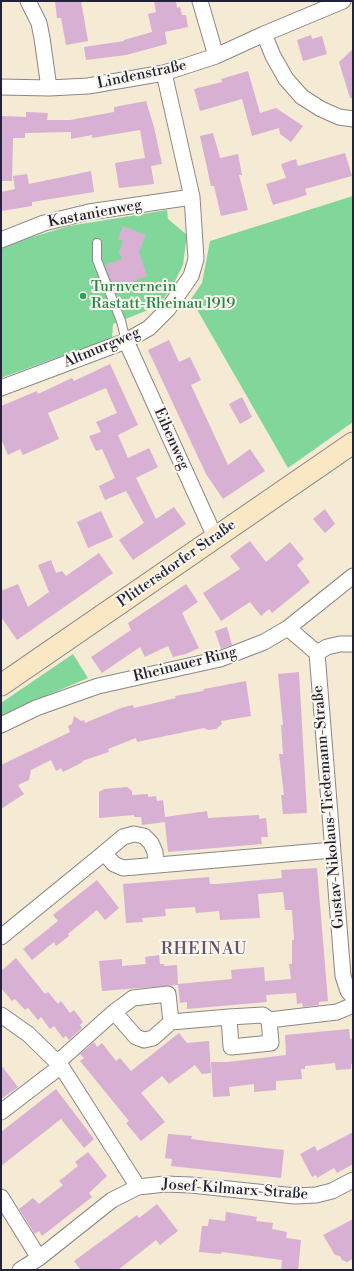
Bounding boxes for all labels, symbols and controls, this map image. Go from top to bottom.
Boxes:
street label: Lindenstraße [96,57,188,93]
street label: Kastanienweg [47,196,143,232]
place label: Turnvernein Rastatt-Rheinau 1919 [91,278,235,313]
marker: Turnvernein Rastatt-Rheinau 1919 [78,291,88,301]
street label: Altmurgweg [61,324,143,372]
street label: Eibenweg [149,405,193,473]
street label: Plittersdorfer Straße [114,516,240,612]
street label: Rheinauer Ring [131,643,239,687]
street label: Gustav-Nikolaus-Tiedemann-Straße [309,684,349,930]
district label: RHEINAU [161,940,247,960]
street label: Josef-Kilmarx-Straße [161,1176,309,1204]

